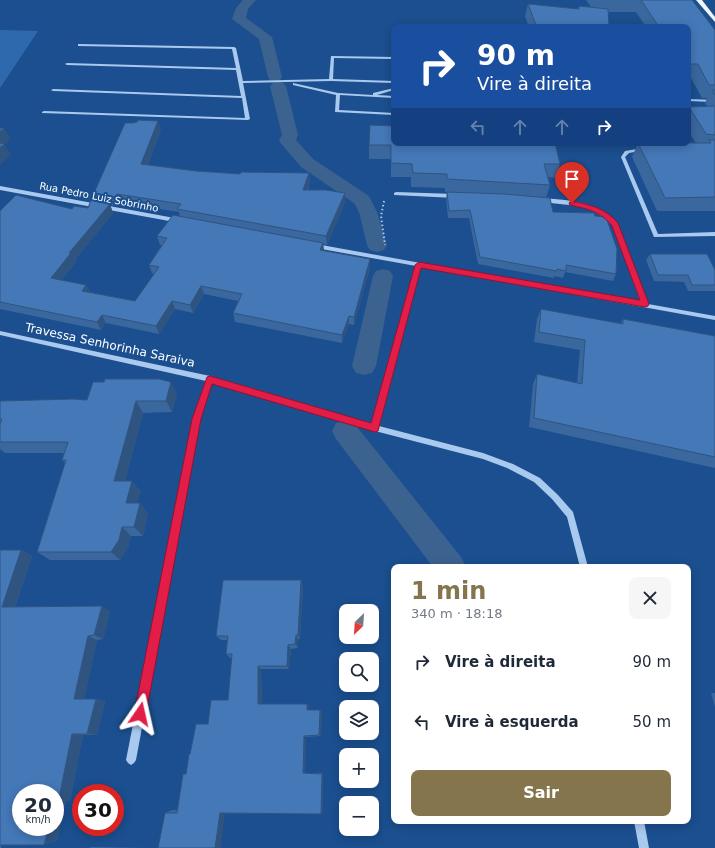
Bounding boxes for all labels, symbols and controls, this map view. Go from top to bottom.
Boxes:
text: 90 m [477,39,555,72]
icon: right [411,40,463,92]
text: Vire à direita [477,73,592,94]
icon: left [467,116,489,138]
icon: ahead [509,116,531,138]
icon: ahead [551,116,573,138]
icon: right [593,116,615,138]
pin [555,162,589,203]
icon: arrive [561,168,583,190]
street label: Rua Pedro Luiz Sobrinho [39,180,159,214]
street label: Travessa Senhorinha Saraiva [23,320,196,370]
text: 1 min [411,577,486,605]
button: close [629,577,671,619]
north arrow [339,604,379,644]
map controls [339,604,379,836]
text: 340 m · 18:18 [411,606,502,621]
icon: right [411,651,433,673]
button: search [339,652,379,692]
text: Vire à direita [445,653,556,671]
text: 90 m [633,653,671,671]
position arrow [119,693,161,735]
button: layers [339,700,379,740]
icon: left [411,711,433,733]
text: Vire à esquerda [445,713,579,731]
text: 50 m [633,713,671,731]
button: + [339,748,379,788]
button: Sair [411,770,671,816]
speed limit sign: 30 [72,784,124,836]
text: 20 [24,793,52,817]
button: − [339,796,379,836]
text: km/h [25,814,51,825]

